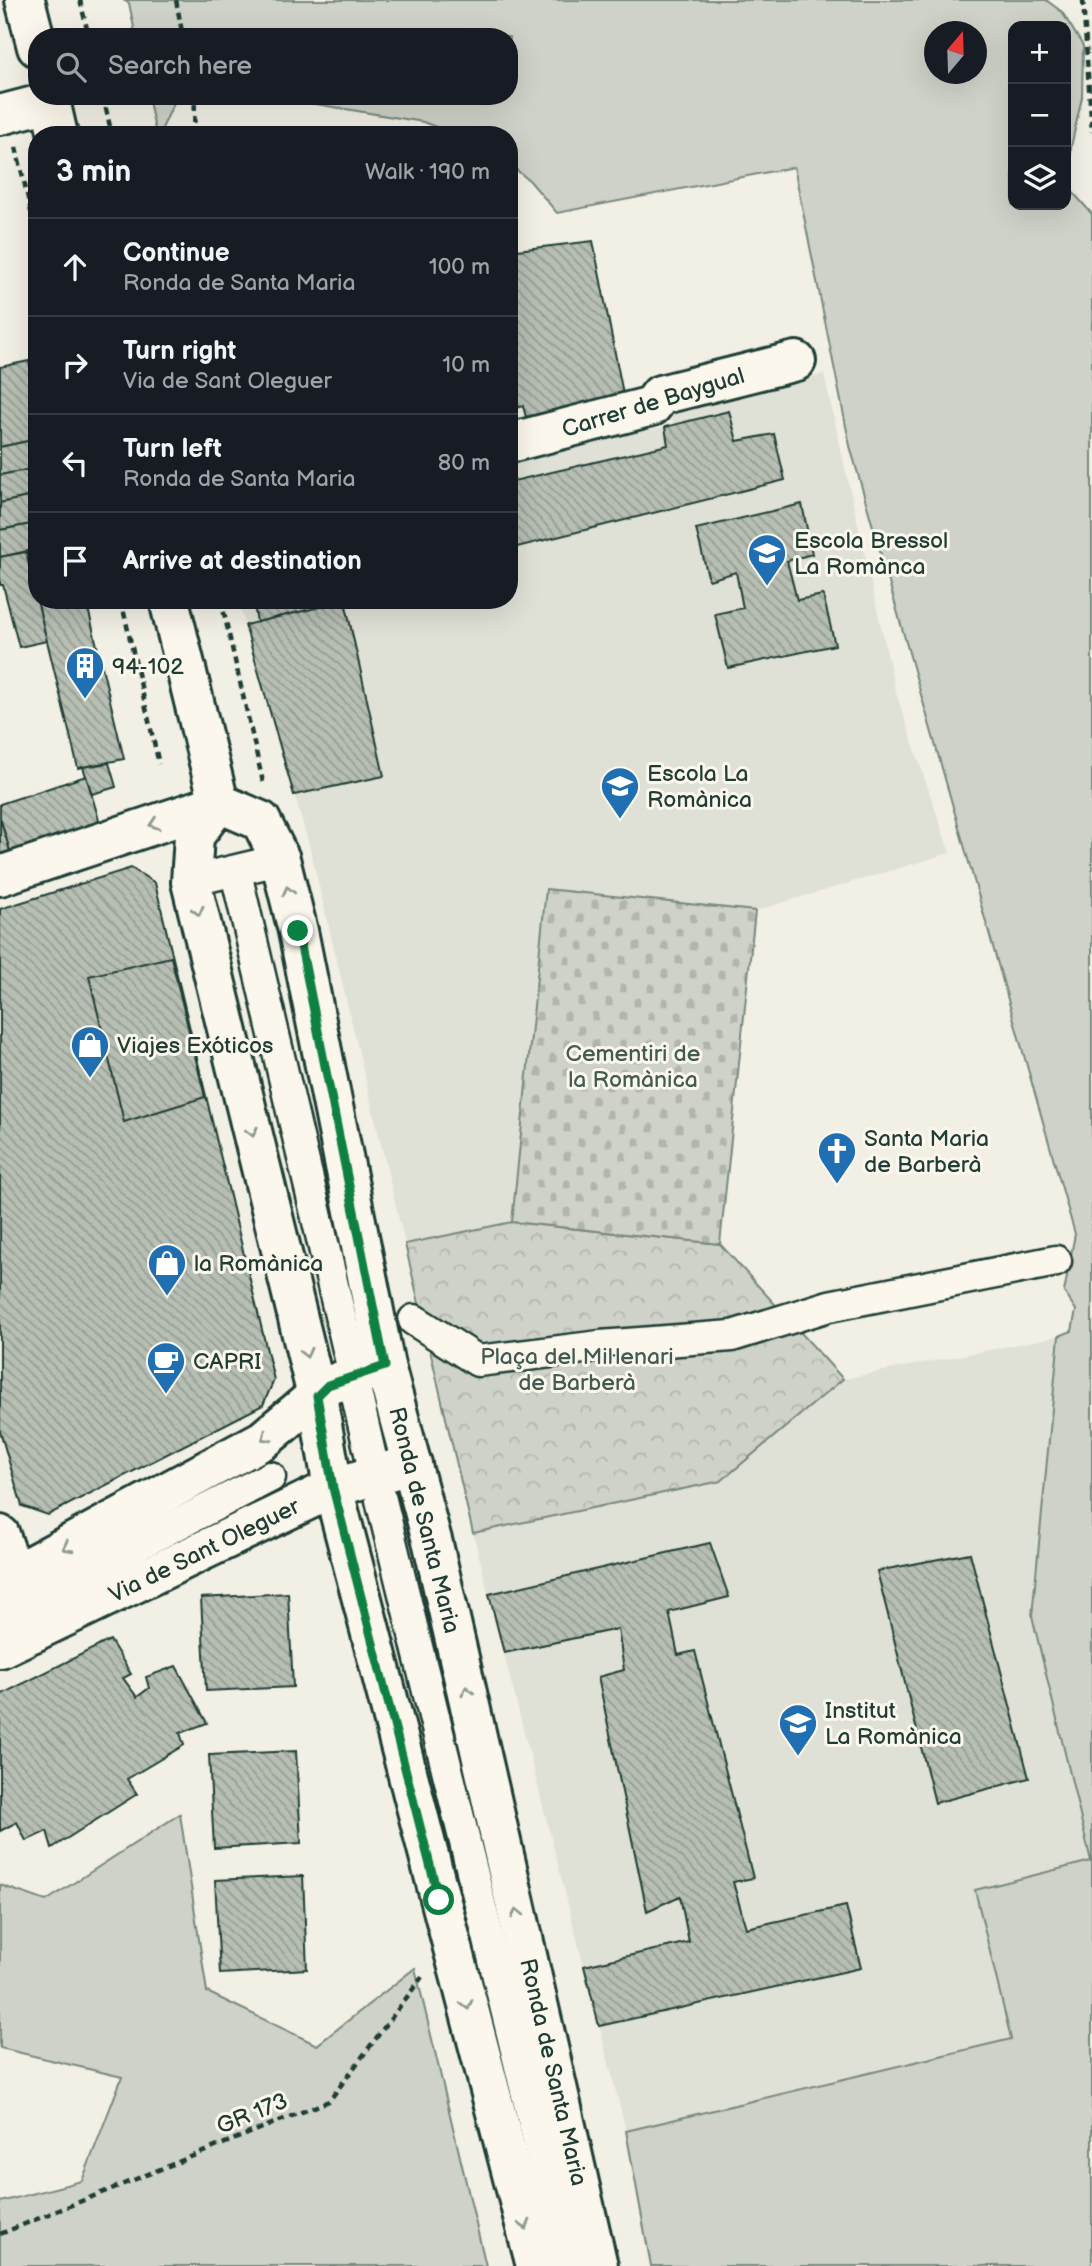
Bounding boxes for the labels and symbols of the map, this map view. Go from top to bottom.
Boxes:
north arrow [924,21,987,84]
street label: Carrer de Baygual [559,362,748,444]
place label: Escola Bressol La Romànca [794,527,948,581]
school or university icon: Escola Bressol La Romànca [746,532,788,587]
building icon: 94-102 [64,645,106,700]
place label: 94-102 [112,653,184,681]
place label: Escola La Romànica [647,760,752,814]
school or university icon: Escola La Romànica [599,765,641,820]
one-way arrow [148,816,160,831]
one-way arrow [282,886,296,898]
one-way arrow [190,905,204,917]
route end [282,915,313,946]
shop icon: Viajes Exóticos [69,1024,111,1079]
place label: Viajes Exóticos [117,1032,273,1060]
park label: Cementiri de la Romànica [566,1040,700,1094]
place label: Santa Maria de Barberà [864,1125,989,1179]
one-way arrow [244,1126,258,1138]
church icon: Santa Maria de Barberà [816,1130,858,1185]
shop icon: la Romànica [146,1242,188,1297]
place label: la Romànica [194,1250,323,1278]
cafe icon: CAPRI [145,1340,187,1395]
park label: Plaça del Mil·lenari de Barberà [480,1343,674,1397]
one-way arrow [298,1347,312,1359]
place label: CAPRI [193,1348,261,1376]
street label: Ronda de Santa Maria [382,1404,466,1636]
one-way arrow [261,1429,274,1441]
street label: Via de Sant Oleguer [104,1492,305,1609]
one-way arrow [61,1539,74,1552]
one-way arrow [460,1685,475,1697]
place label: Institut La Romànica [825,1697,962,1751]
school or university icon: Institut La Romànica [777,1702,819,1757]
route start [423,1884,454,1915]
one-way arrow [511,1907,526,1919]
street label: Ronda de Santa Maria [513,1956,593,2189]
one-way arrow [459,1998,474,2010]
street label: GR 173 [213,2087,292,2141]
one-way arrow [517,2219,531,2231]

